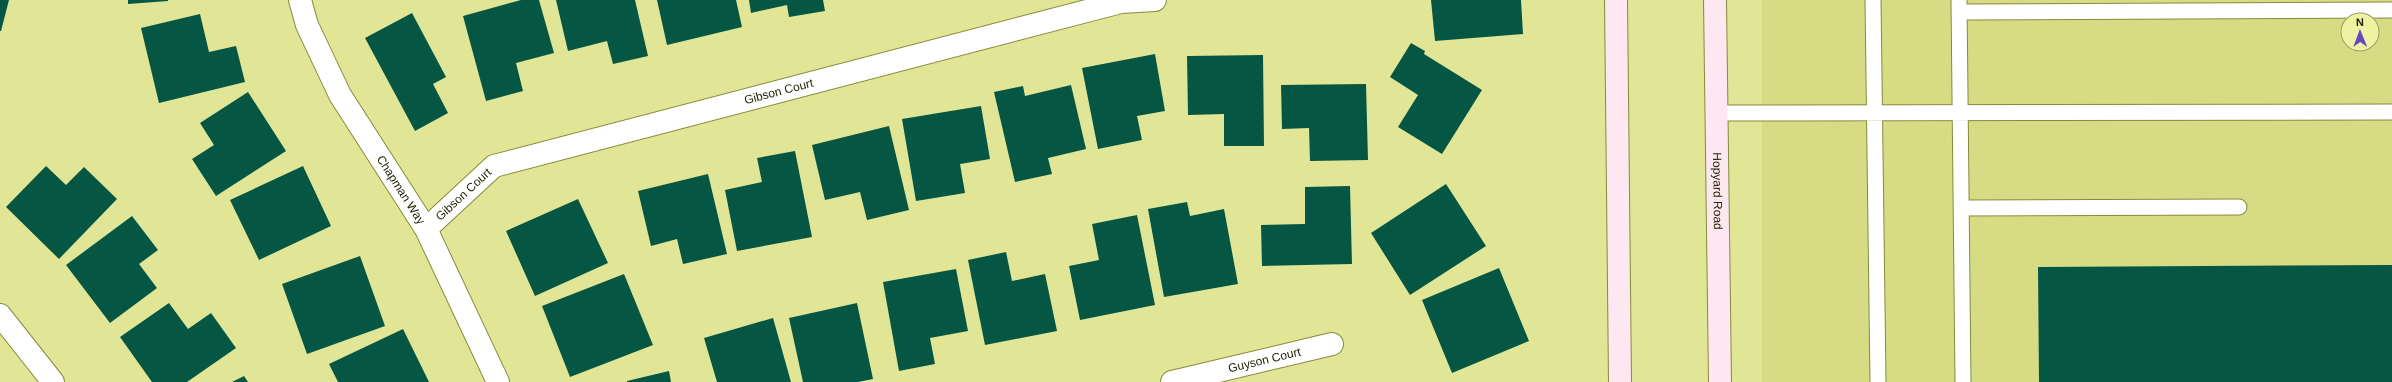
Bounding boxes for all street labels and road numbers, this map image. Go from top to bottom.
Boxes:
street label: Gibson Court [743,76,815,107]
street label: Hopyard Road [1710,152,1725,230]
street label: Chapman Way [374,153,428,227]
street label: Gibson Court [433,165,495,224]
street label: Guyson Court [1227,345,1303,375]

